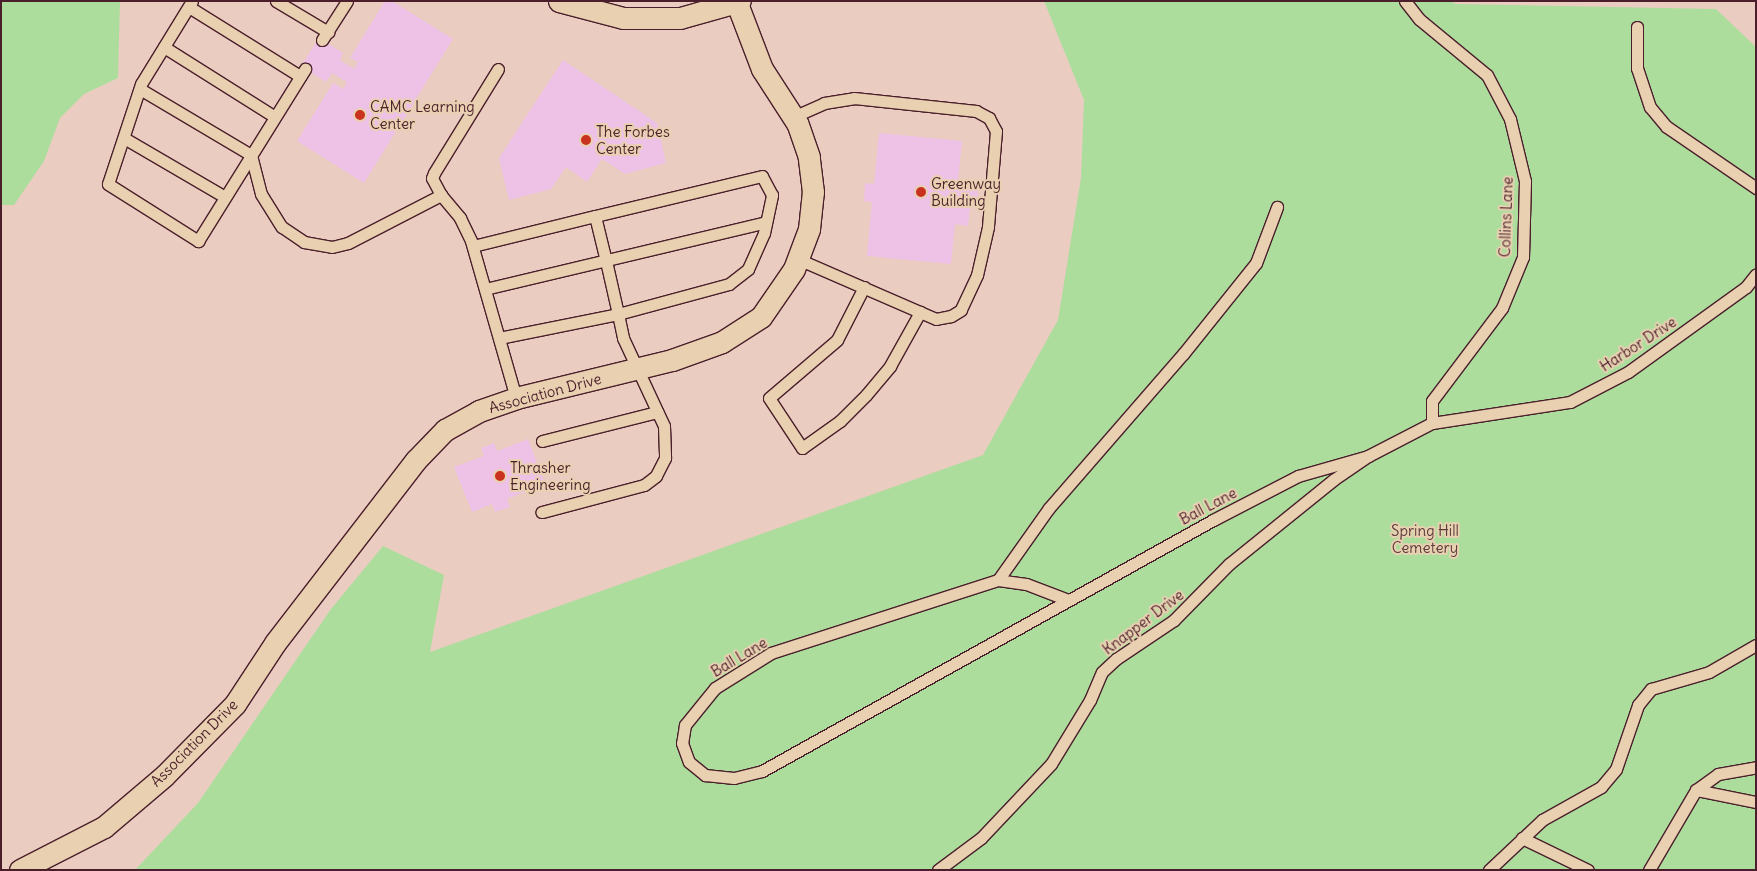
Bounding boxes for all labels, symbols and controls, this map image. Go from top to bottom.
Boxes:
place label: CAMC Learning Center [370,97,475,132]
marker: CAMC Learning Center [354,109,366,121]
place label: The Forbes Center [596,122,670,157]
marker: The Forbes Center [580,134,592,146]
place label: Greenway Building [931,174,1001,209]
street label: Collins Lane [1496,176,1516,258]
marker: Greenway Building [915,186,927,198]
street label: Harbor Drive [1596,313,1680,375]
street label: Association Drive [487,369,603,417]
place label: Thrasher Engineering [510,458,591,493]
marker: Thrasher Engineering [494,470,506,482]
street label: Ball Lane [1176,483,1240,529]
park label: Spring Hill Cemetery [1391,521,1459,556]
street label: Knapper Drive [1099,586,1187,658]
street label: Ball Lane [708,633,770,681]
street label: Association Drive [147,696,241,790]

